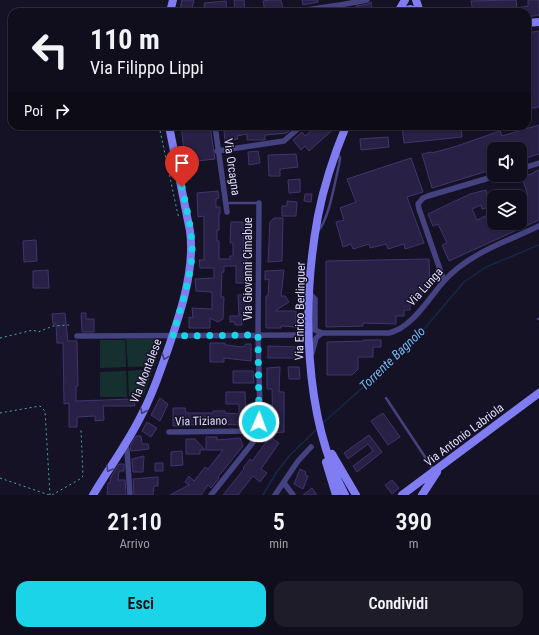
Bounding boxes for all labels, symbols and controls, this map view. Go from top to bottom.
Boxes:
text: 110 m [90,23,160,56]
icon: left [24,24,76,76]
text: Via Filippo Lippi [90,57,204,78]
icon: right [51,100,73,122]
text: Poi [24,102,43,120]
street label: Via Orcagna [221,138,243,197]
map controls [487,142,527,230]
button: sound [487,142,527,182]
pin [165,146,199,187]
icon: arrive [171,152,193,174]
button: layers [487,190,527,230]
street label: Via Giovanni Cimabue [241,217,255,321]
street label: Via Enrico Berlinguer [292,261,308,360]
street label: Via Lunga [404,265,446,309]
water label: Torrente Bagnolo [356,323,428,393]
street label: Via Montalese [127,337,165,405]
one-way arrow [162,353,170,360]
street label: Via Antonio Labriola [422,400,507,469]
position arrow [238,401,280,443]
one-way arrow [140,407,148,415]
street label: Via Tiziano [175,414,227,428]
one-way arrow [107,465,114,472]
text: 21:10 [107,508,162,536]
text: 5 [273,508,285,536]
text: 390 [396,508,432,536]
text: Arrivo [119,536,150,551]
text: min [269,536,288,551]
text: m [409,536,419,551]
button: Esci [16,581,266,627]
button: Condividi [274,581,523,627]

